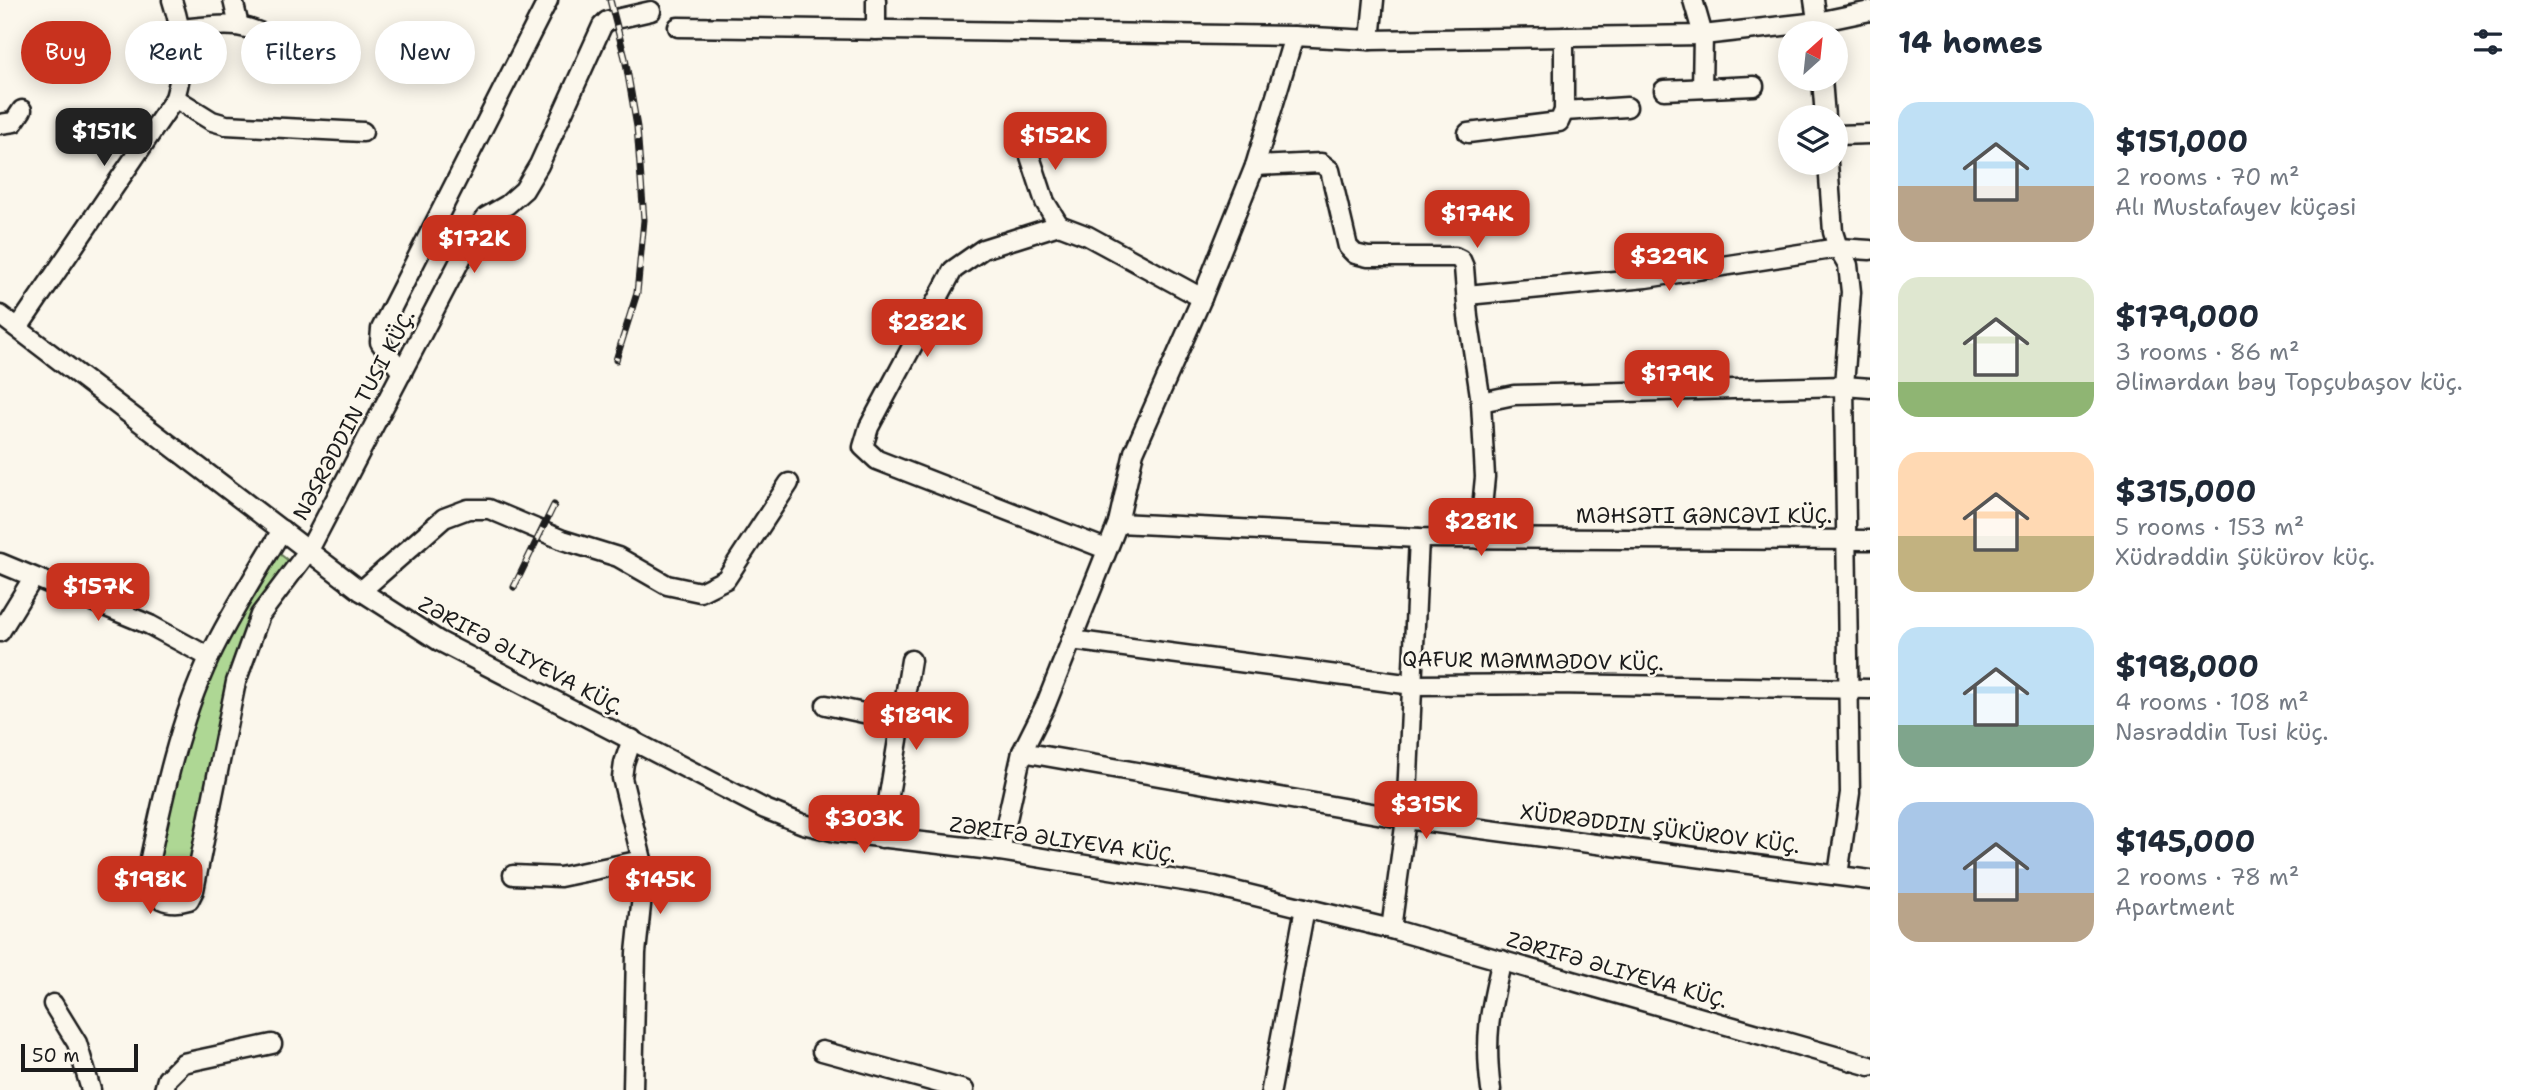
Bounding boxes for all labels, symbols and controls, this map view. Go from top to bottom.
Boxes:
chip: Buy [21,21,111,84]
chip: Rent [125,21,227,84]
chip: Filters [241,21,361,84]
chip: New [375,21,475,84]
north arrow [1778,21,1848,91]
map controls [1778,21,1848,175]
text: 14 homes [1898,22,2043,63]
icon: filters [2469,23,2507,61]
button: layers [1778,105,1848,175]
pin: $151K [55,108,153,168]
pin: $152K [1006,113,1104,172]
text: $151K [71,116,137,146]
text: $152K [1020,120,1090,150]
text: $151,000 [2115,121,2248,162]
icon: home [1954,130,2038,214]
text: 2 rooms · 70 m² [2115,162,2300,192]
pin: $174K [1428,190,1526,250]
text: Alı Mustafayev küçəsi [2115,192,2357,222]
text: $174K [1441,198,1513,228]
pin: $172K [425,216,523,275]
text: $172K [438,223,510,253]
pin: $329K [1620,233,1718,293]
text: $329K [1630,241,1708,271]
text: $179,000 [2115,296,2259,337]
pin: $282K [878,300,976,359]
street label: NƏSRƏDDIN TUSI KÜÇ. [286,305,422,525]
icon: home [1954,305,2038,389]
text: $282K [888,307,966,337]
text: 3 rooms · 86 m² [2115,337,2300,367]
pin: $179K [1628,350,1726,410]
text: $179K [1641,358,1713,388]
text: Əlimərdan bəy Topçubaşov küç. [2115,367,2463,397]
text: $315,000 [2115,471,2257,512]
icon: home [1954,480,2038,564]
pin: $281K [1432,498,1530,558]
street label: MƏHSƏTI GƏNCƏVI KÜÇ. [1576,502,1832,530]
text: $281K [1445,506,1517,536]
text: 5 rooms · 153 m² [2115,512,2304,542]
text: Xüdrəddin Şükürov küç. [2115,542,2375,572]
pin: $157K [49,564,147,623]
text: $157K [62,571,134,601]
street label: ZƏRIFƏ ƏLIYEVA KÜÇ. [414,590,628,722]
street label: QAFUR MƏMMƏDOV KÜÇ. [1402,645,1664,677]
text: $198,000 [2115,646,2259,687]
icon: home [1954,655,2038,739]
text: 4 rooms · 108 m² [2115,687,2309,717]
pin: $189K [867,692,965,752]
text: $189K [880,700,952,730]
text: Nəsrəddin Tusi küç. [2115,717,2328,747]
pin: $315K [1377,782,1475,841]
text: $315K [1390,789,1462,819]
pin: $303K [815,796,913,855]
street label: XÜDRƏDDIN ŞÜKÜROV KÜÇ. [1519,798,1801,860]
text: $303K [825,803,903,833]
street label: ZƏRIFƏ ƏLIYEVA KÜÇ. [948,810,1178,870]
text: $145,000 [2115,821,2256,862]
icon: home [1954,830,2038,914]
pin: $198K [101,856,199,916]
pin: $145K [611,856,709,916]
text: 2 rooms · 78 m² [2115,862,2299,892]
text: $198K [114,864,187,894]
text: $145K [625,864,695,894]
text: Apartment [2115,892,2235,922]
street label: ZƏRIFƏ ƏLIYEVA KÜÇ. [1503,925,1731,1015]
scale bar [21,1041,138,1073]
text: 50 m [32,1043,80,1068]

